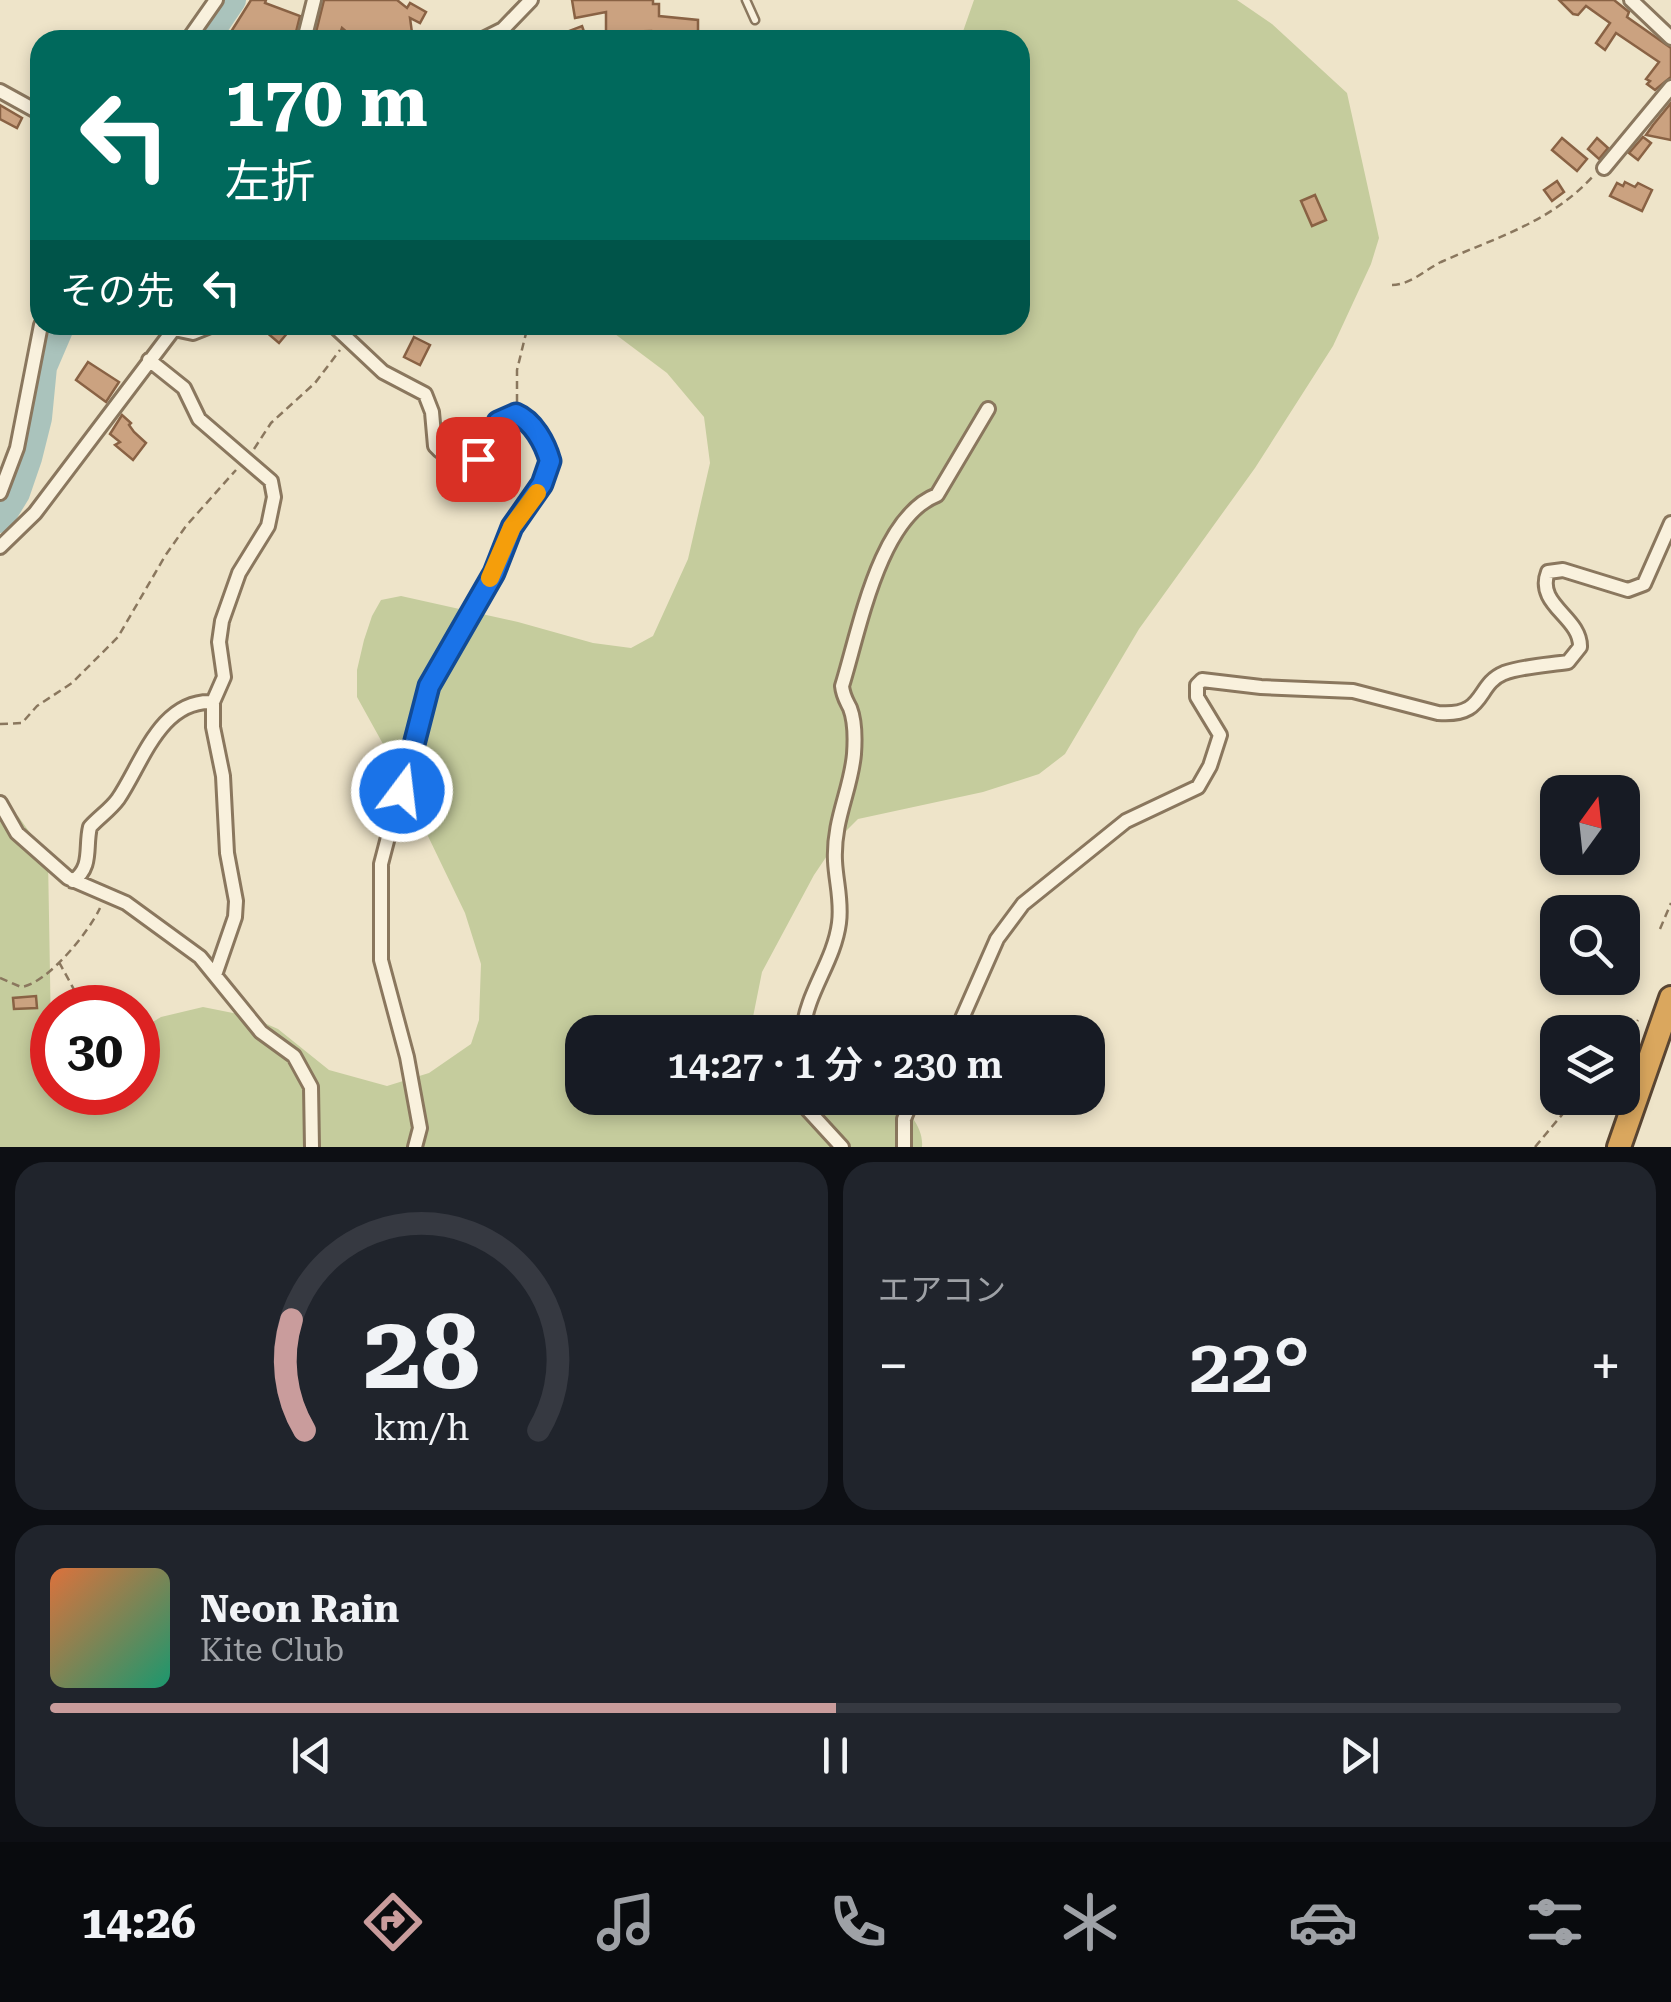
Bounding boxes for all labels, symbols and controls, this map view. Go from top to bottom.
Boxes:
text: 170 m [225,61,428,143]
icon: left [60,70,190,200]
text: 左折 [225,155,315,208]
icon: left [194,260,249,315]
text: その先 [60,269,174,313]
pin [436,417,521,502]
icon: arrive [451,432,506,487]
position arrow [350,739,454,843]
north arrow [1540,775,1640,875]
map controls [1540,775,1640,1115]
button: search [1540,895,1640,995]
speed limit sign: 30 [30,985,160,1115]
button: layers [1540,1015,1640,1115]
text: 14:27 · 1 分 · 230 m [667,1043,1003,1087]
text: エアコン [878,1271,1006,1309]
text: 28 [363,1292,480,1413]
text: 22° [1189,1322,1310,1410]
text: − [878,1334,909,1398]
text: + [1590,1334,1621,1398]
text: km/h [374,1407,469,1449]
text: Neon Rain [200,1587,399,1631]
text: Kite Club [200,1631,344,1669]
icon: previous [284,1728,339,1783]
icon: pause [808,1728,863,1783]
icon: next [1332,1728,1387,1783]
icon: directions [358,1887,428,1957]
icon: music [591,1887,661,1957]
icon: phone [823,1887,893,1957]
icon: climate [1055,1887,1125,1957]
icon: car [1288,1887,1358,1957]
icon: filters [1520,1887,1590,1957]
text: 14:26 [81,1896,196,1949]

